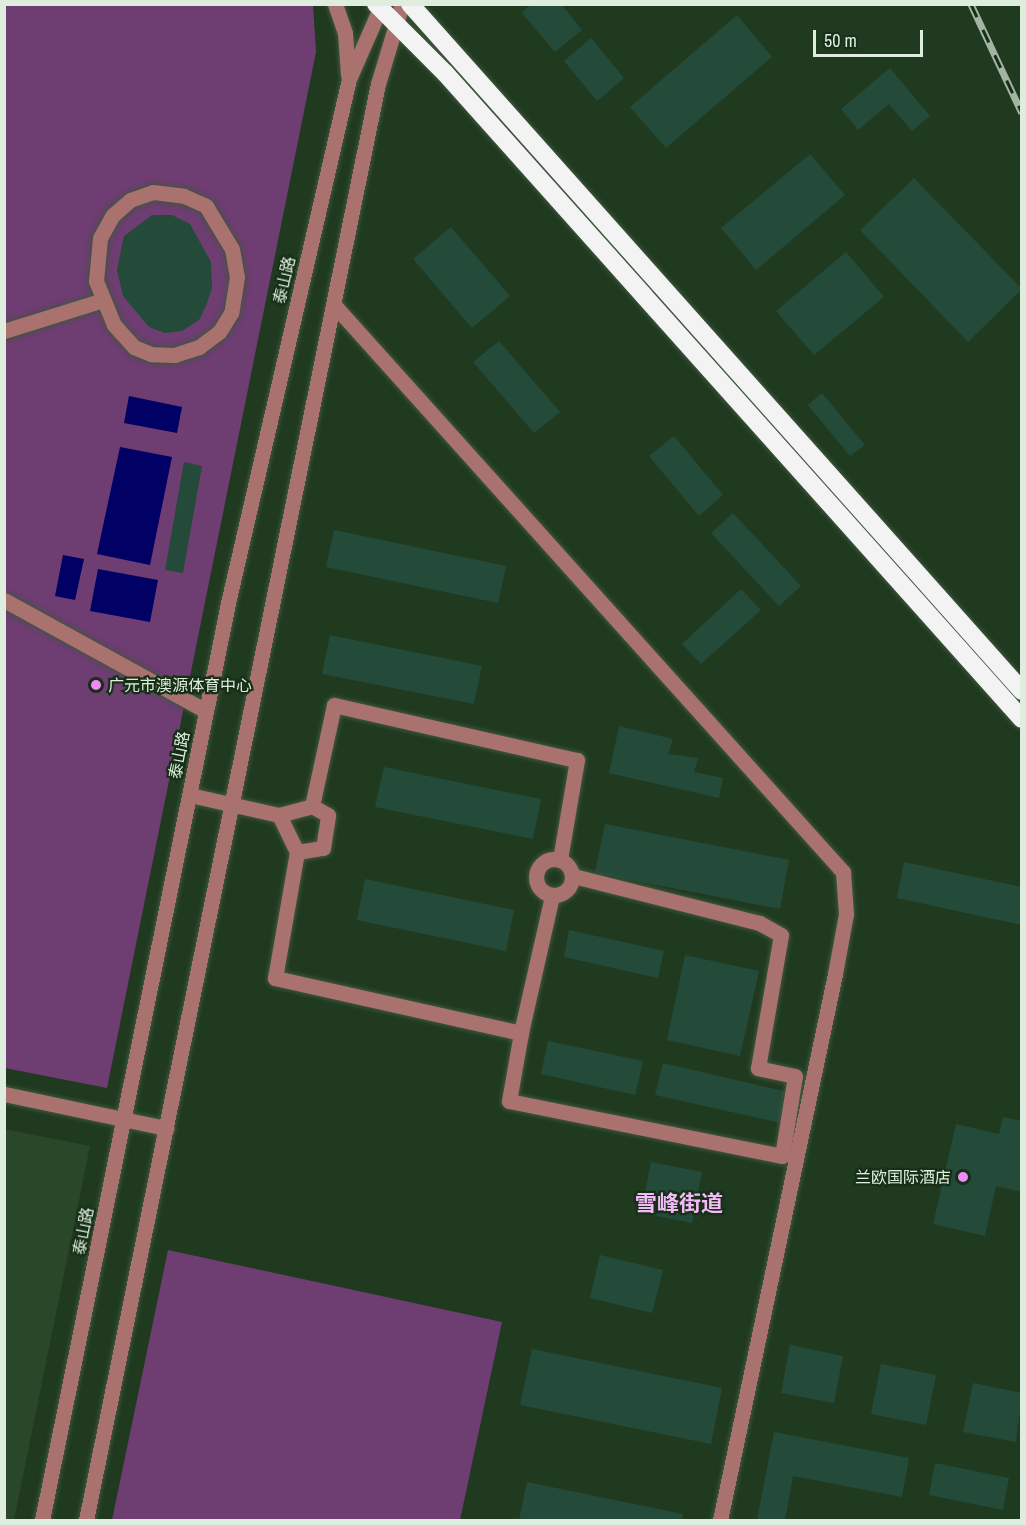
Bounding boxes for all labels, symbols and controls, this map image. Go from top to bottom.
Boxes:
scale bar [816,18,926,56]
text: 50 m [824,28,857,53]
street label: 泰山路 [269,254,299,306]
place label: 广元市澳源体育中心 [108,675,252,695]
marker: 广元市澳源体育中心 [89,678,103,692]
street label: 泰山路 [165,730,193,780]
place label: 兰欧国际酒店 [855,1167,951,1187]
marker: 兰欧国际酒店 [956,1170,970,1184]
district label: 雪峰街道 [635,1191,723,1217]
street label: 泰山路 [69,1206,97,1256]

